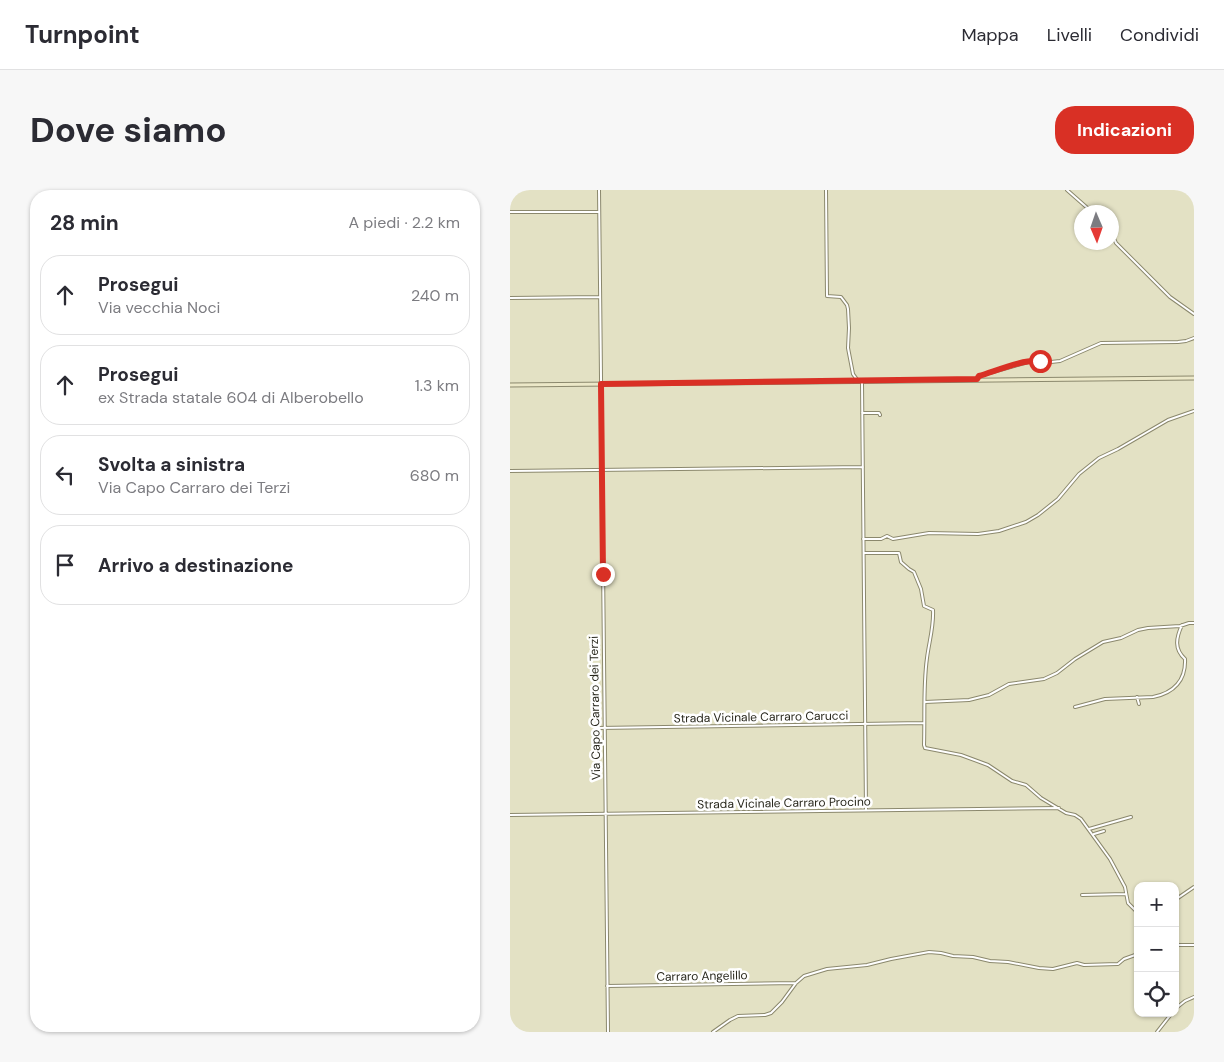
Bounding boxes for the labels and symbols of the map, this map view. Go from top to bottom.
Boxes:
north arrow [1074,205,1119,250]
route start [1029,350,1052,373]
route end [592,563,615,586]
street label: Via Capo Carraro dei Terzi [586,636,604,780]
street label: Strada Vicinale Carraro Carucci [673,707,849,727]
street label: Strada Vicinale Carraro Procino [697,793,871,813]
street label: Carraro Angelillo [656,967,748,985]

